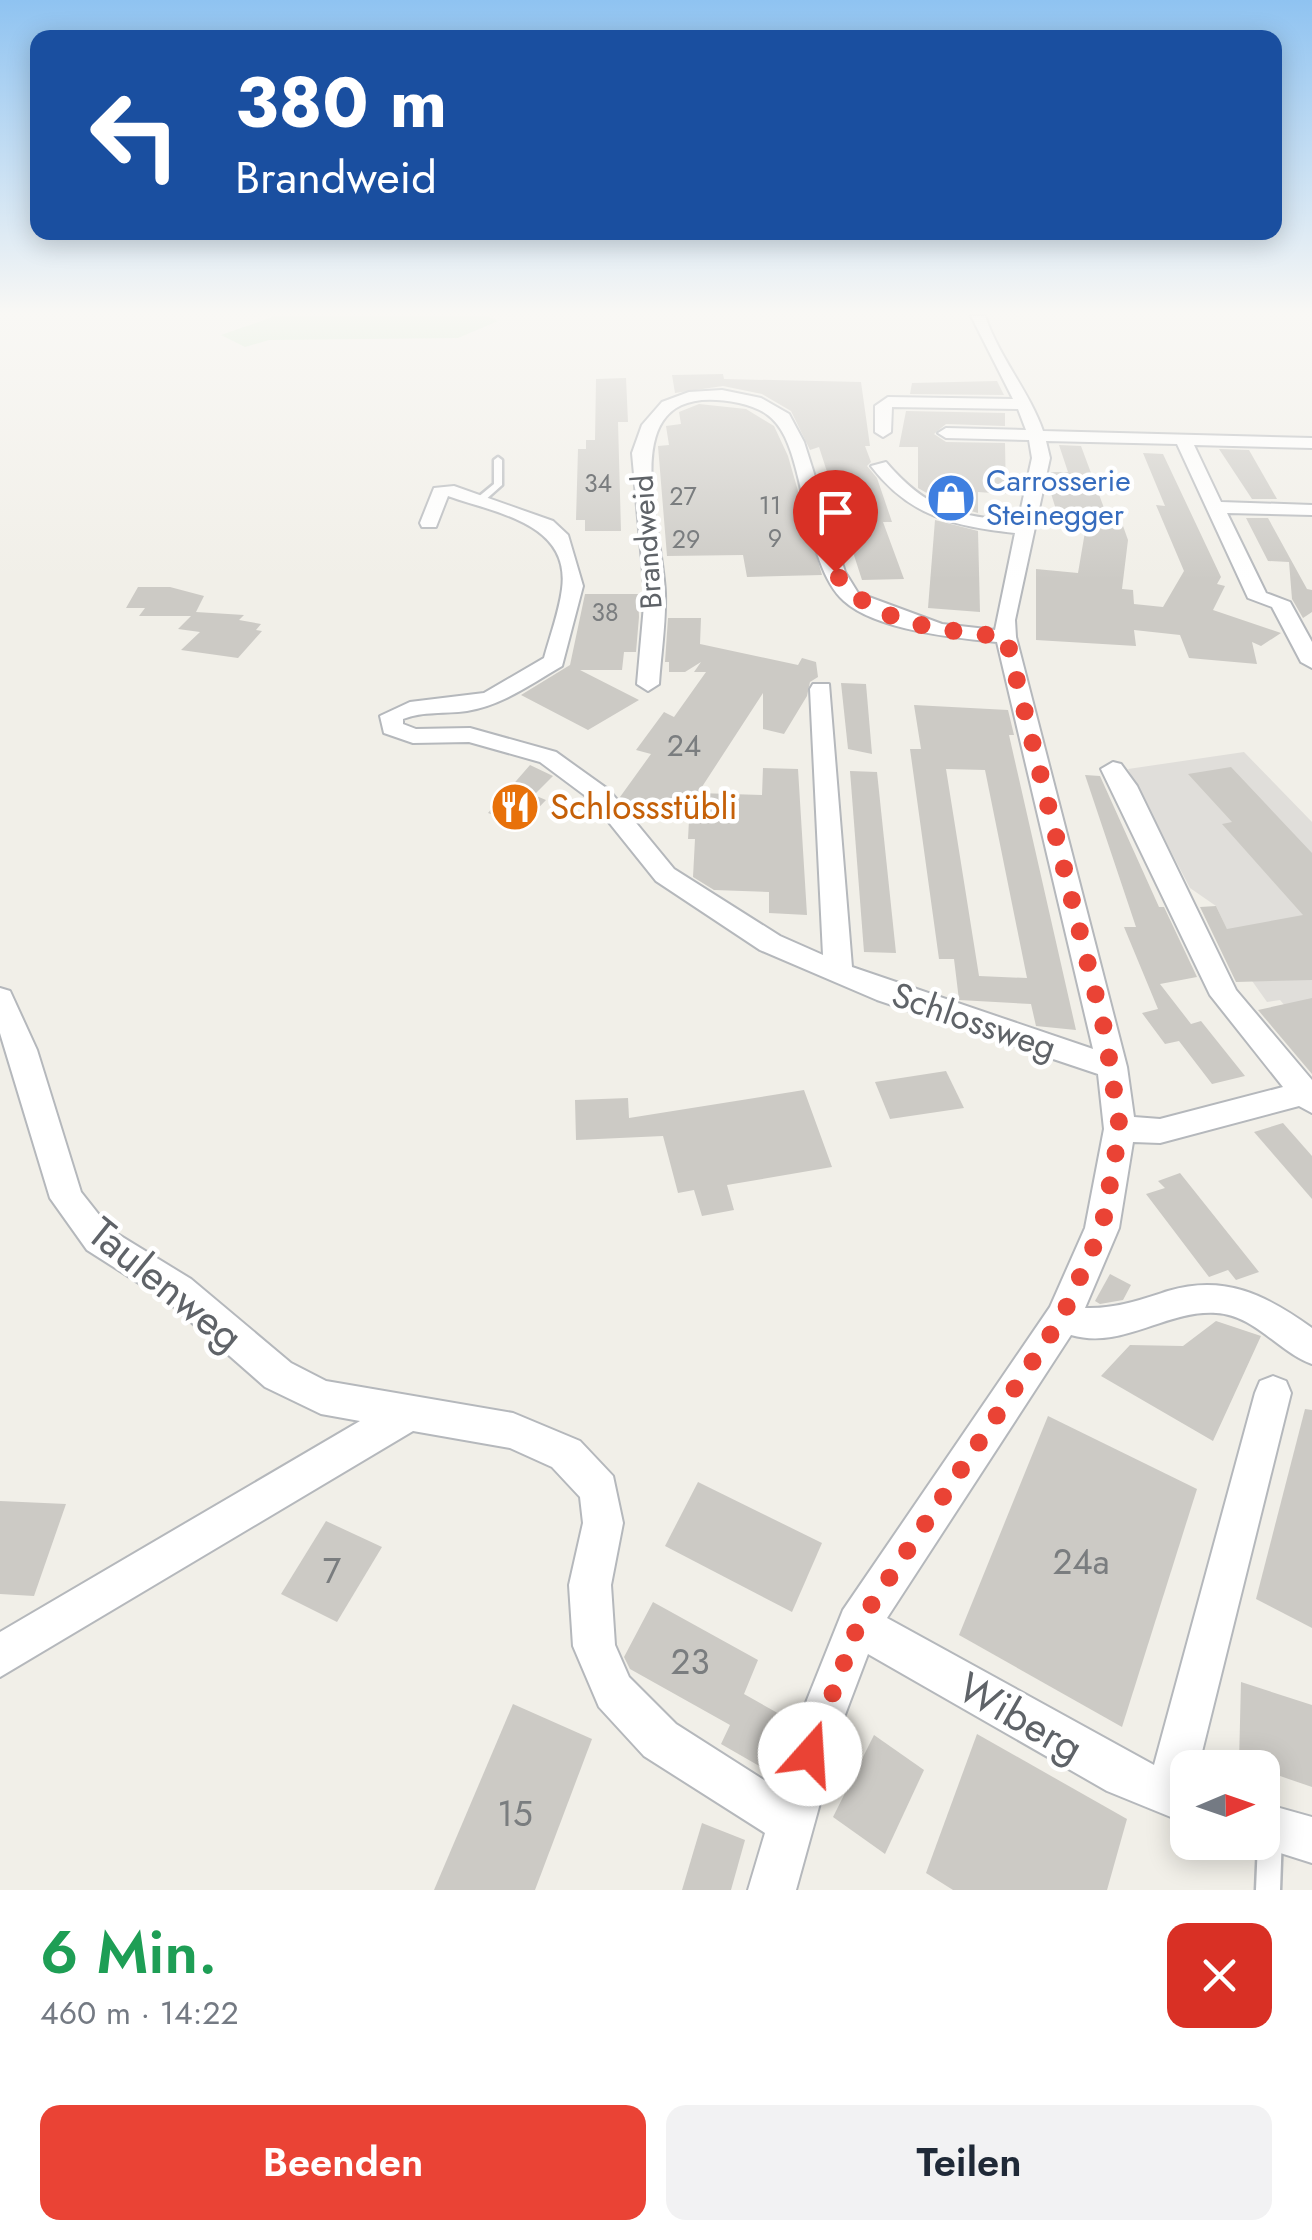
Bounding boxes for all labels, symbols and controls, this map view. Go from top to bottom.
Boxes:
text: 380 m [235,52,447,153]
icon: left [70,70,200,200]
text: Brandweid [235,145,437,210]
place label: Carrosserie Steinegger [986,459,1131,536]
house number: 34 [584,465,612,501]
pin [793,470,878,573]
shop icon: Carrosserie Steinegger [925,472,977,524]
street label: Brandweid [620,473,673,611]
house number: 27 [669,478,697,514]
icon: arrive [808,485,863,540]
house number: 11 [759,487,781,523]
house number: 9 [768,520,782,556]
house number: 29 [672,521,700,557]
house number: 38 [591,594,619,630]
house number: 24 [667,724,701,767]
restaurant icon: Schlossstübli [489,781,541,833]
place label: Schlossstübli [550,782,738,832]
street label: Schlossweg [885,970,1063,1072]
street label: Taulenweg [75,1203,256,1366]
house number: 24a [1052,1537,1110,1587]
house number: 7 [323,1546,342,1596]
house number: 23 [670,1637,710,1687]
street label: Wiberg [947,1657,1095,1778]
position arrow [758,1702,862,1806]
north arrow [1170,1750,1280,1860]
map controls [1170,1750,1280,1860]
house number: 15 [497,1789,533,1839]
text: 6 Min. [40,1909,217,1996]
button: close [1167,1923,1272,2028]
text: 460 m · 14:22 [40,1990,239,2036]
button: Beenden [40,2105,646,2220]
button: Teilen [666,2105,1272,2220]

